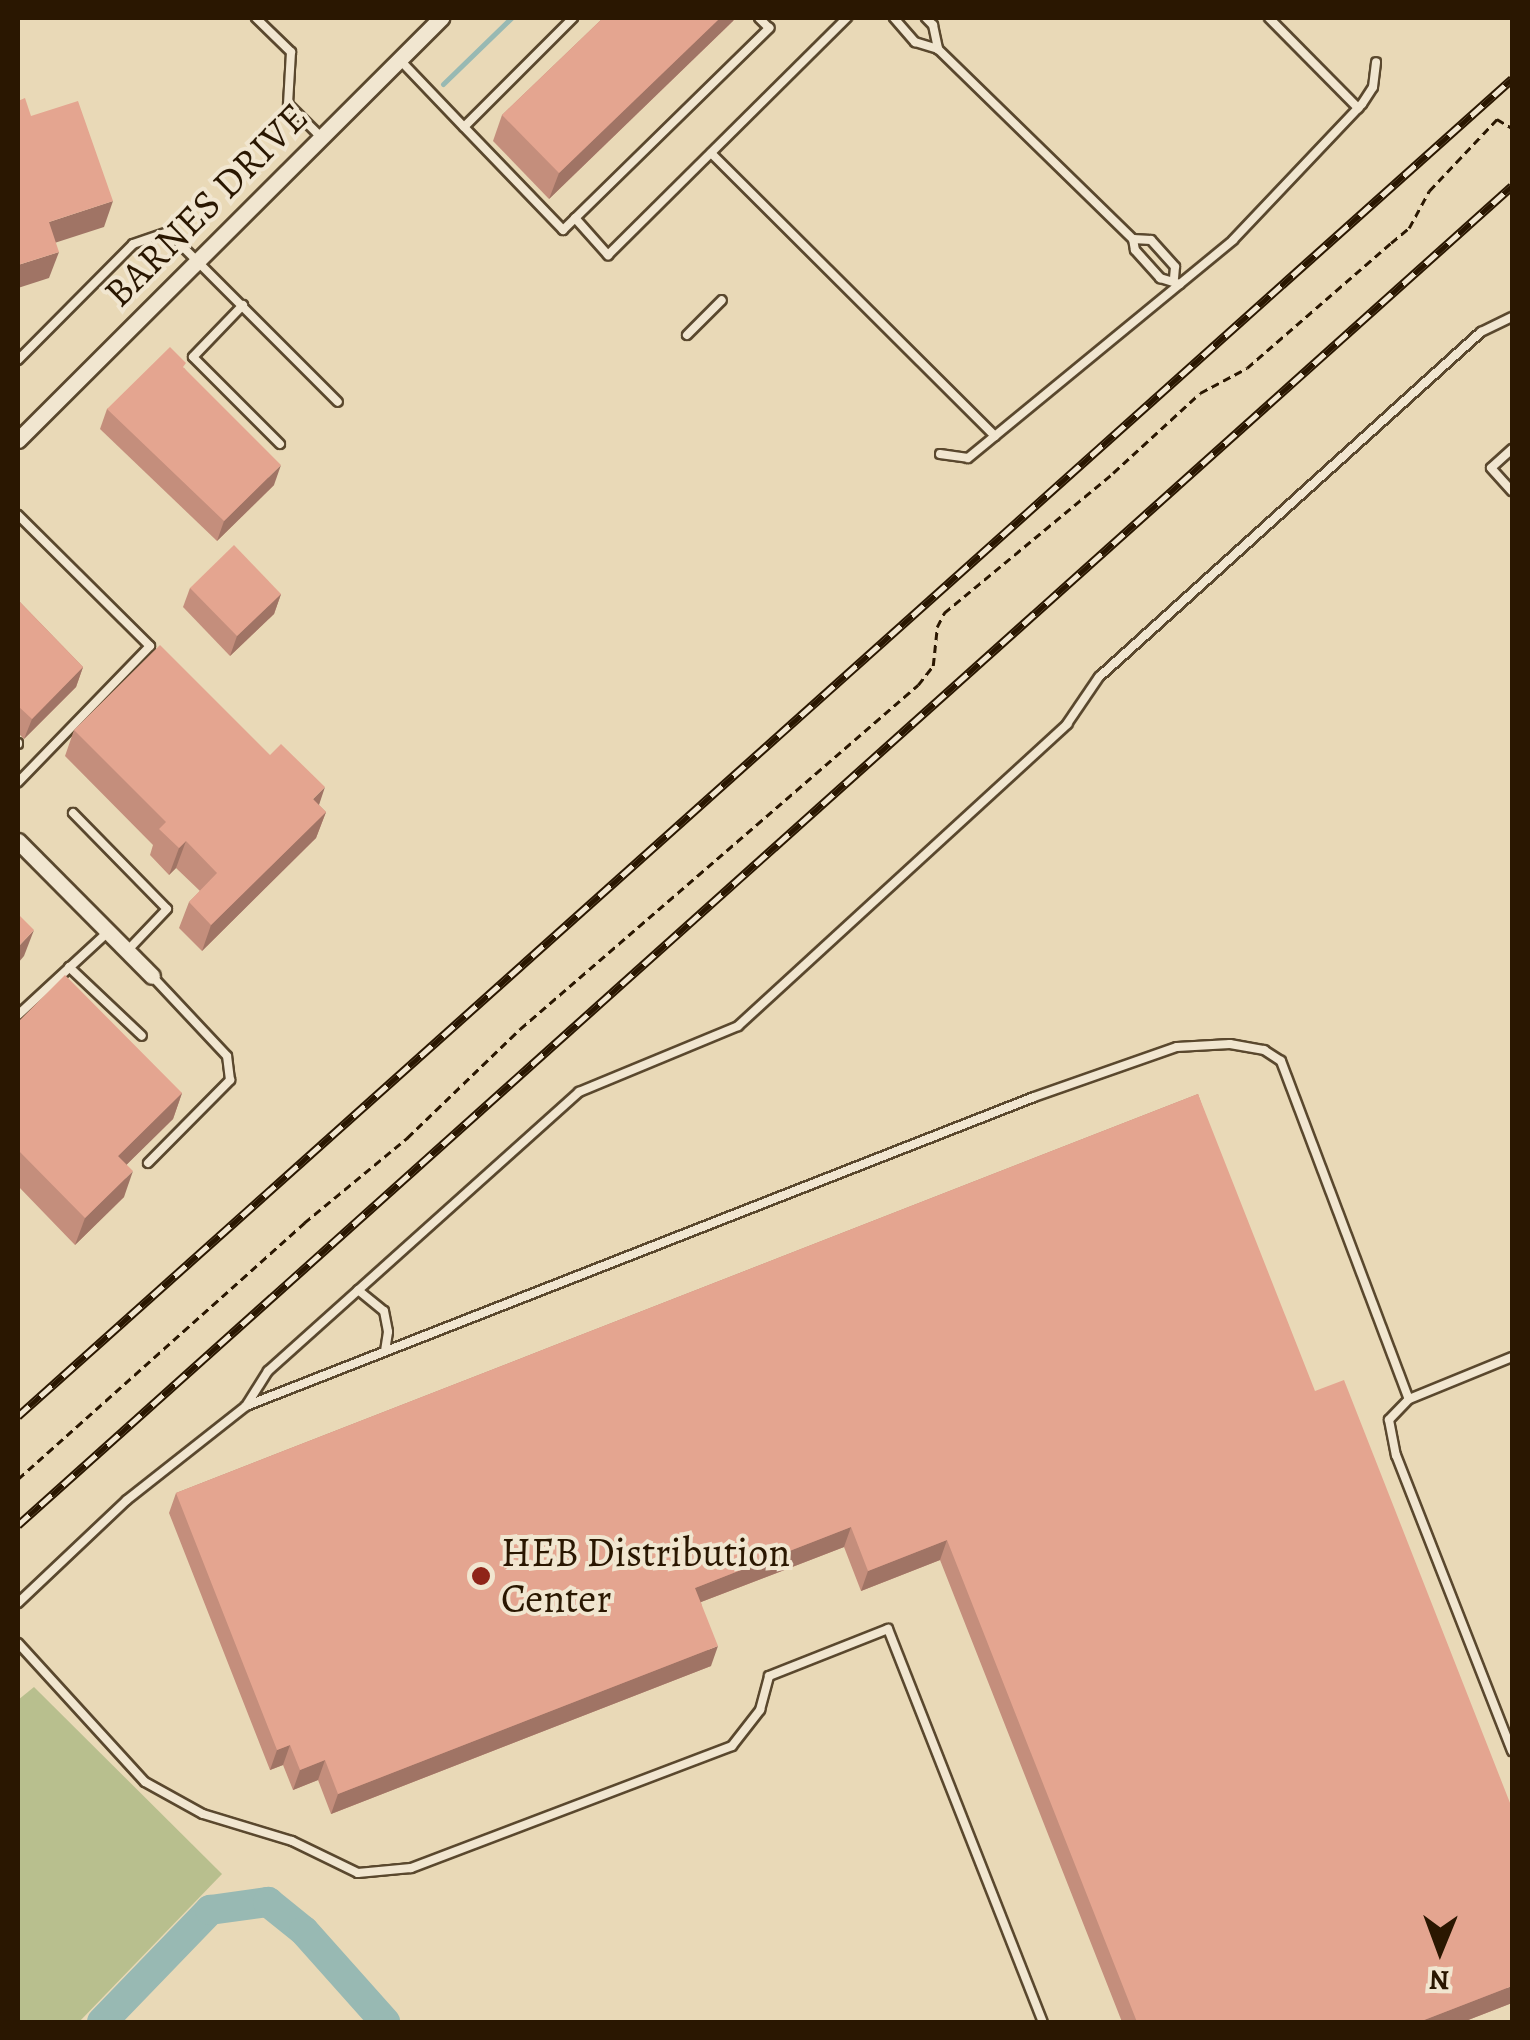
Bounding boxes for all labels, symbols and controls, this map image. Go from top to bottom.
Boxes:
street label: BARNES DRIVE [94,93,318,317]
place label: HEB Distribution Center [501,1529,790,1623]
marker: HEB Distribution Center [470,1565,492,1587]
north arrow [1390,1900,1490,2000]
text: N [1429,1961,1450,1999]

